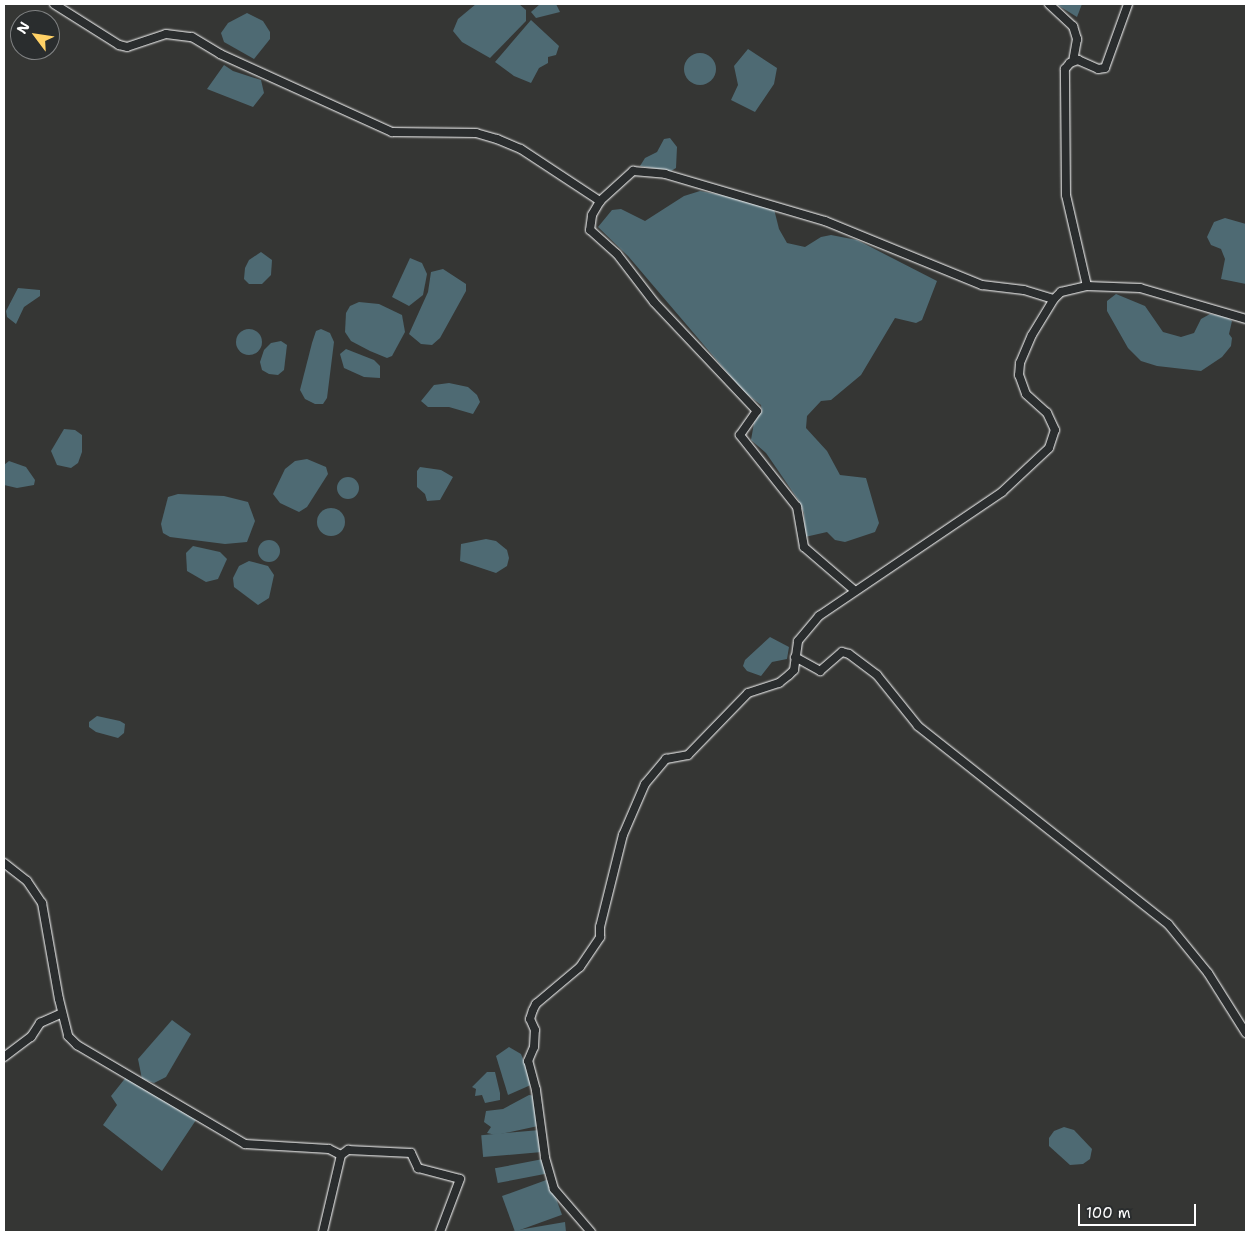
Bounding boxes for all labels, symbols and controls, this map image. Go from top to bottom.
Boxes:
north arrow [10,10,60,60]
text: N [12,18,34,37]
scale bar [1080,1194,1198,1226]
text: 100 m [1086,1203,1131,1223]

